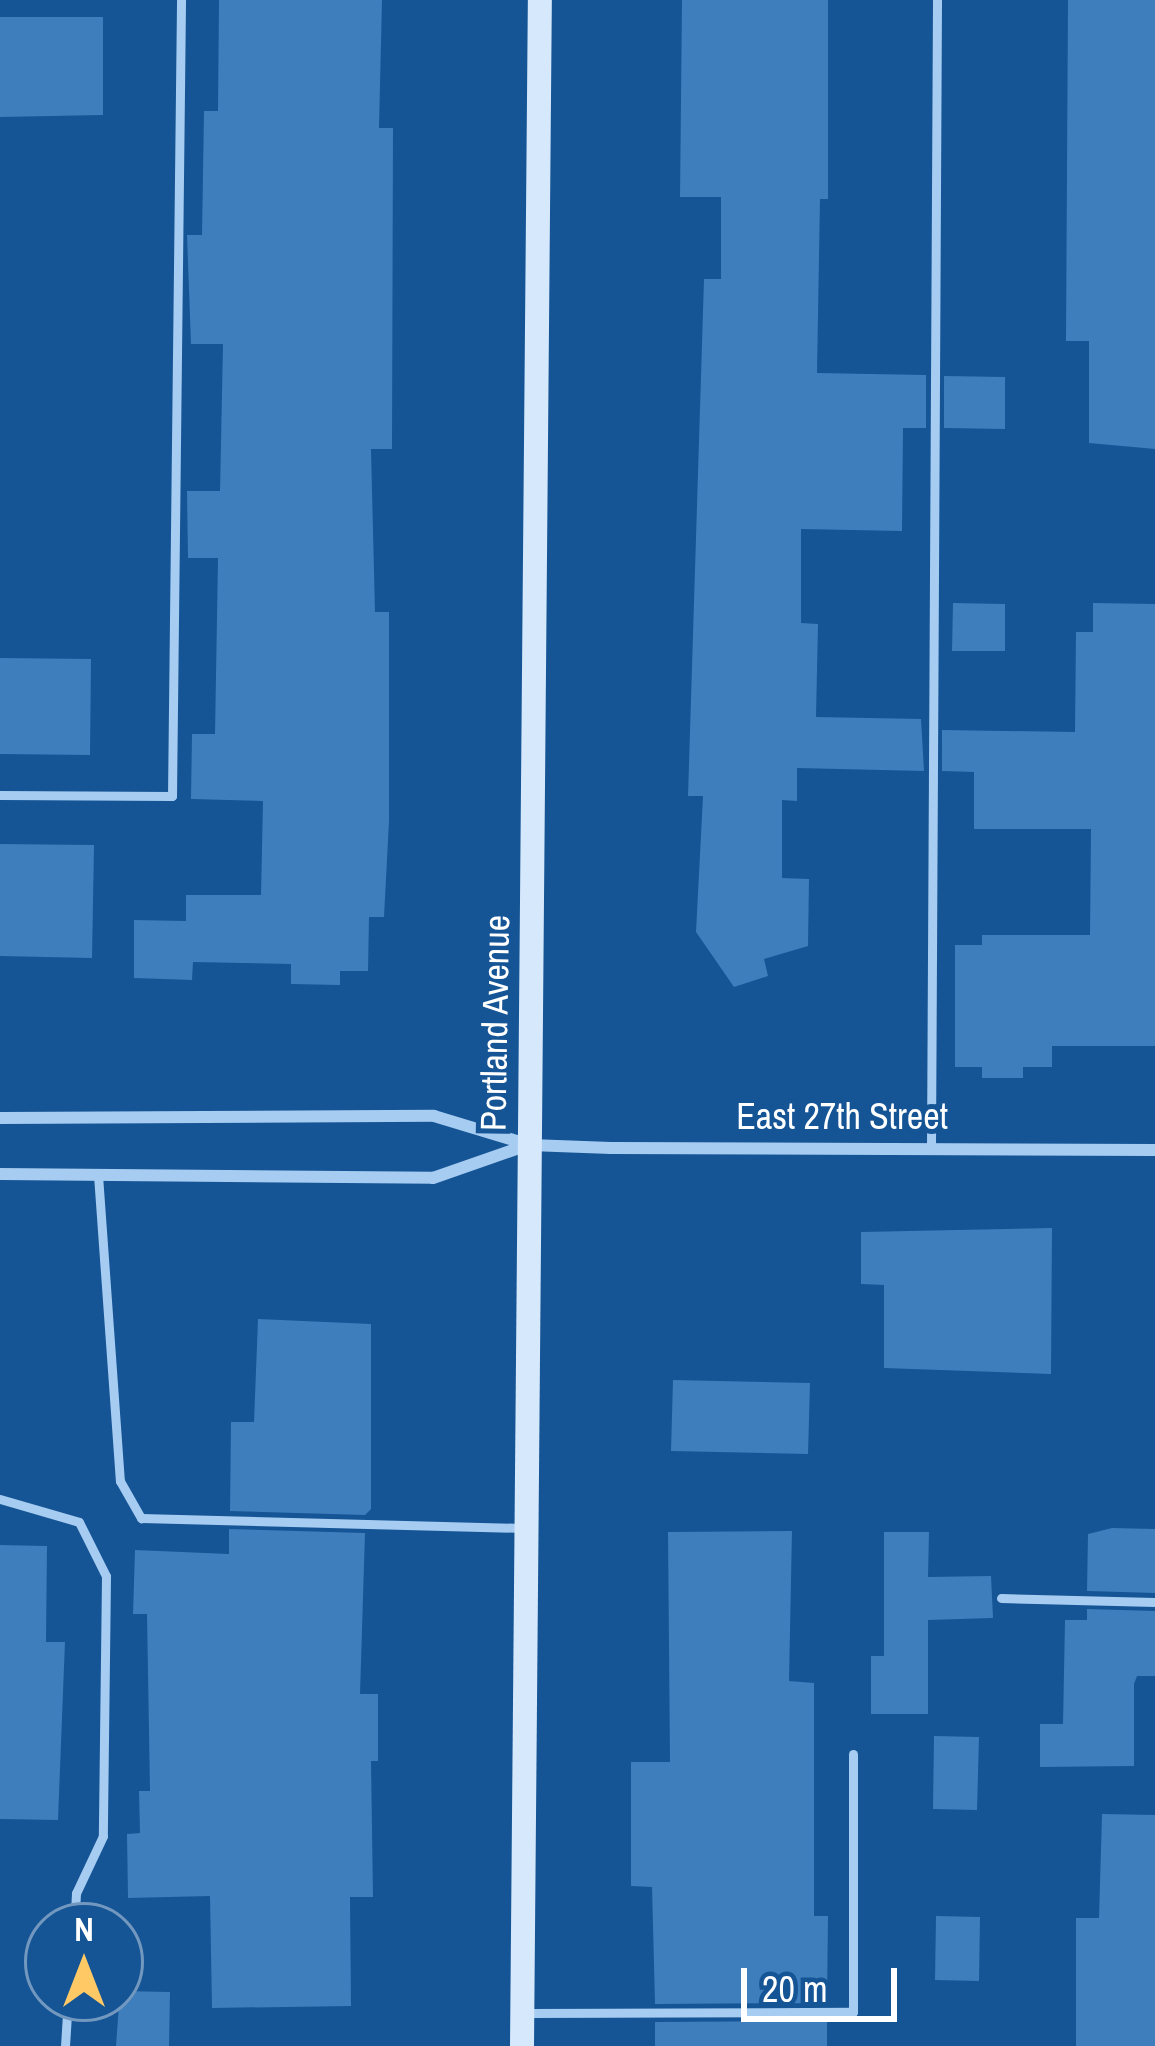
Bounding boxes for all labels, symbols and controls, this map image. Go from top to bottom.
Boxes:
street label: Portland Avenue [472,914,518,1132]
street label: East 27th Street [736,1095,948,1139]
north arrow [24,1902,144,2022]
text: N [74,1907,94,1951]
scale bar [747,1944,903,2018]
text: 20 m [762,1965,828,2013]

